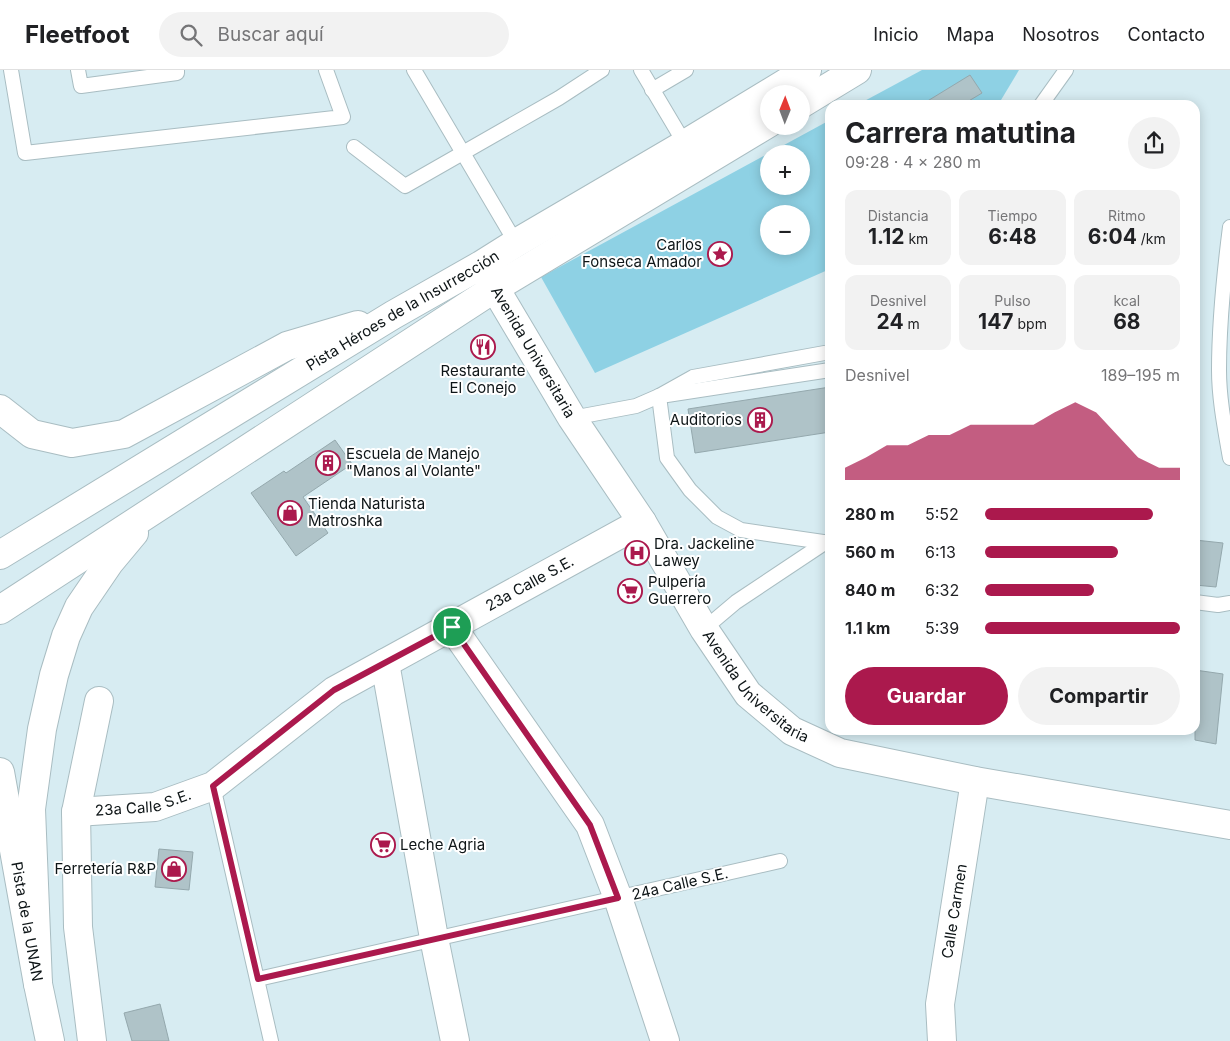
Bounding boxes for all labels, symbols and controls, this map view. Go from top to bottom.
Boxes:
search box [159,12,509,57]
text: Fleetfoot [25,20,129,49]
icon: search [177,21,205,49]
text: Buscar aquí [217,23,324,46]
text: Inicio [873,24,919,45]
text: Mapa [947,24,994,45]
text: Nosotros [1022,24,1100,45]
text: Contacto [1128,24,1205,45]
north arrow [760,85,810,135]
map controls [760,85,810,255]
text: Carrera matutina [845,116,1076,150]
button: share [1128,117,1180,169]
button: + [760,145,810,195]
text: 09:28 · 4 × 280 m [845,152,981,172]
button: − [760,205,810,255]
text: Distancia [868,207,929,224]
text: Tiempo [988,207,1037,224]
text: Ritmo [1108,207,1146,224]
text: 1.12 [868,224,904,249]
text: 6:48 [988,224,1037,249]
text: 6:04 [1088,224,1137,249]
text: km [904,230,928,247]
text: /km [1137,230,1166,247]
place label: Carlos Fonseca Amador [582,235,702,271]
place icon: Carlos Fonseca Amador [707,241,733,267]
street label: Pista Héroes de la Insurrección [303,246,502,375]
street label: Avenida Universitaria [487,283,580,421]
text: Desnivel [870,292,926,309]
text: Pulso [994,292,1031,309]
text: kcal [1113,292,1140,309]
text: 24 [877,309,904,334]
text: 147 [978,309,1014,334]
text: 68 [1113,309,1140,334]
text: m [904,315,920,332]
text: bpm [1014,315,1047,332]
restaurant icon: Restaurante El Conejo [470,334,496,360]
place label: Restaurante El Conejo [441,361,525,397]
text: Desnivel [845,365,910,385]
text: 189–195 m [1101,365,1180,385]
building icon: Auditorios [747,407,773,433]
place label: Auditorios [670,410,742,429]
place label: Escuela de Manejo "Manos al Volante" [346,444,481,480]
building icon: Escuela de Manejo "Manos al Volante" [315,450,341,476]
place label: Tienda Naturista Matroshka [308,494,425,530]
shop icon: Tienda Naturista Matroshka [277,500,303,526]
text: 280 m [845,504,895,524]
text: 5:52 [925,504,959,524]
place label: Dra. Jackeline Lawey [654,534,755,570]
hospital icon: Dra. Jackeline Lawey [624,540,650,566]
text: 560 m [845,542,895,562]
text: 6:13 [925,542,956,562]
street label: 23a Calle S.E. [482,551,577,615]
place label: Pulpería Guerrero [648,572,711,608]
supermarket icon: Pulpería Guerrero [617,578,643,604]
text: 840 m [845,580,895,600]
text: 6:32 [925,580,959,600]
pin [431,606,473,648]
icon: arrive [438,613,466,641]
text: 1.1 km [845,618,890,638]
text: 5:39 [925,618,959,638]
street label: Avenida Universitaria [699,626,812,746]
button: Guardar [845,667,1008,725]
button: Compartir [1018,667,1180,725]
street label: 23a Calle S.E. [94,785,194,820]
supermarket icon: Leche Agria [370,832,396,858]
place label: Leche Agria [400,835,485,854]
shop icon: Ferretería R&P [161,856,187,882]
place label: Ferretería R&P [54,859,156,878]
street label: Pista de la UNAN [7,860,47,983]
street label: Calle Carmen [937,862,971,960]
street label: 24a Calle S.E. [630,863,730,904]

